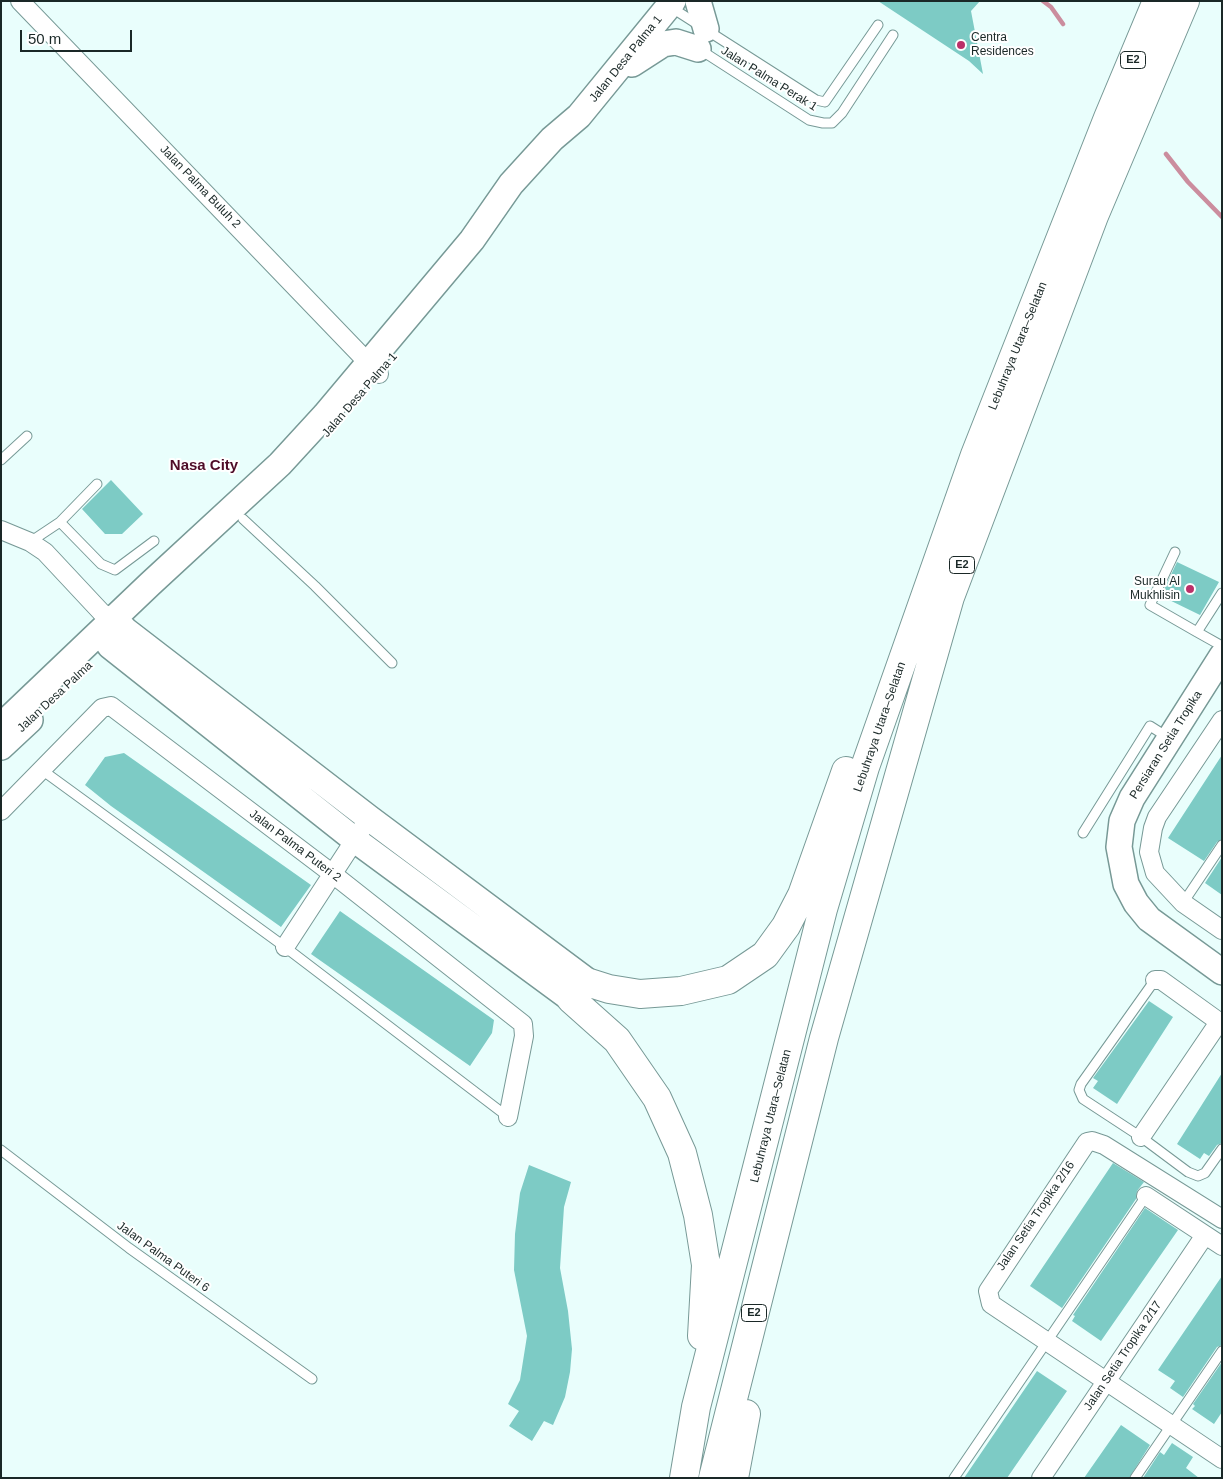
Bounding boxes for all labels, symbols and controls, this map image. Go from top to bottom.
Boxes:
street label: Jalan Desa Palma 1 [587,13,665,105]
scale bar [22,20,135,52]
text: 50 m [28,30,61,47]
place label: Centra Residences [971,31,1034,59]
marker: Centra Residences [955,39,967,51]
street label: Jalan Palma Perak 1 [718,44,820,114]
road number: E2 [1120,52,1146,68]
street label: Jalan Palma Buluh 2 [157,142,243,232]
street label: Lebuhraya Utara–Selatan [986,280,1050,412]
street label: Jalan Desa Palma 1 [319,350,401,440]
district label: Nasa City [170,457,238,475]
road number: E2 [950,556,974,574]
place label: Surau Al Mukhlisin [1130,575,1180,603]
marker: Surau Al Mukhlisin [1184,583,1196,595]
street label: Jalan Desa Palma [14,659,96,735]
street label: Lebuhraya Utara–Selatan [851,660,909,794]
street label: Persiaran Setia Tropika [1127,688,1205,802]
street label: Jalan Palma Puteri 2 [246,807,344,885]
street label: Lebuhraya Utara–Selatan [747,1048,795,1184]
street label: Jalan Setia Tropika 2/16 [994,1159,1078,1273]
street label: Jalan Palma Puteri 6 [114,1219,212,1295]
street label: Jalan Setia Tropika 2/17 [1081,1299,1165,1413]
road number: E2 [742,1305,766,1322]

